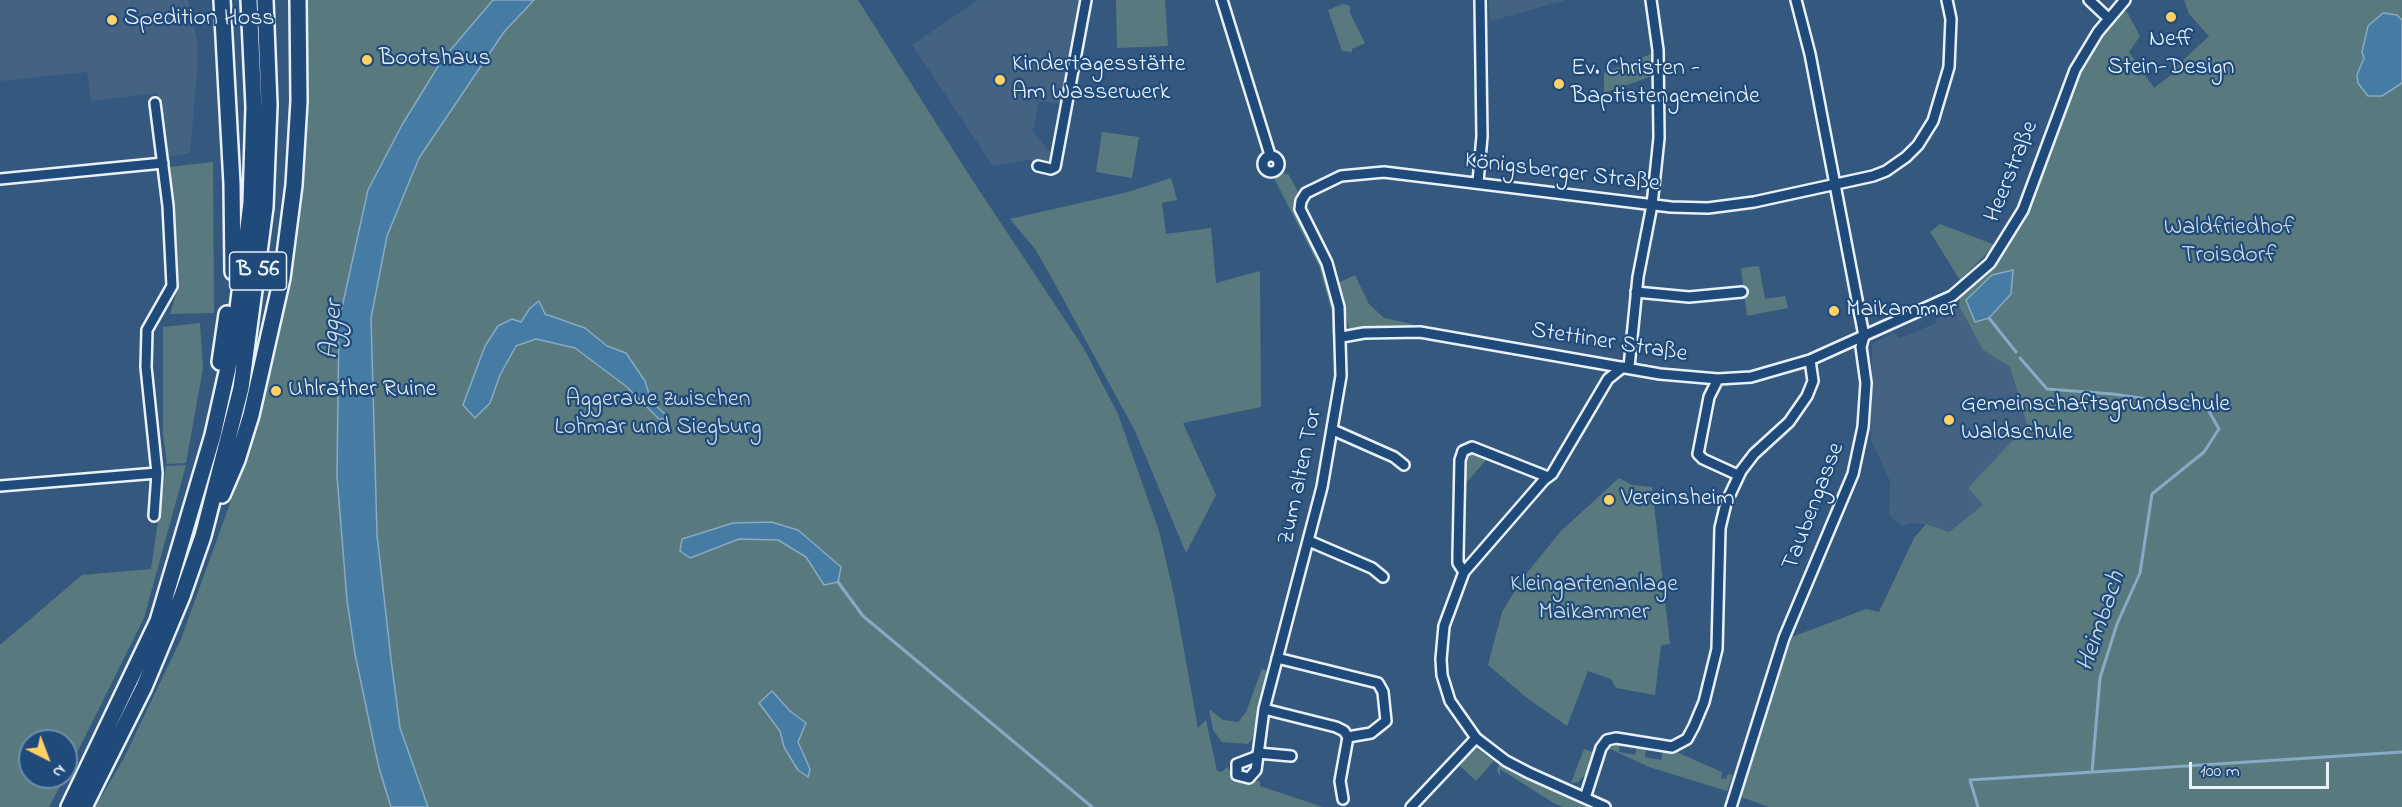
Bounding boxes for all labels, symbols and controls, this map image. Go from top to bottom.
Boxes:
place label: Spedition Hoss [124,6,275,34]
marker: Neff Stein-Design [2164,10,2178,24]
marker: Spedition Hoss [105,13,119,27]
place label: Neff Stein-Design [2108,27,2234,83]
place label: Bootshaus [379,46,491,74]
place label: Kindertagesstätte Am Wasserwerk [1012,52,1186,108]
marker: Bootshaus [360,53,374,67]
place label: Ev. Christen - Baptistengemeinde [1571,56,1760,112]
marker: Kindertagesstätte Am Wasserwerk [993,73,1007,87]
marker: Ev. Christen - Baptistengemeinde [1552,77,1566,91]
street label: Heerstraße [1980,117,2046,227]
street label: Königsberger Straße [1463,148,1661,200]
park label: Waldfriedhof Troisdorf [2164,215,2294,271]
road number: B 56 [230,252,286,290]
place label: Maikammer [1846,297,1957,325]
water label: Agger [316,299,352,361]
marker: Maikammer [1827,304,1841,318]
street label: Stettiner Straße [1529,317,1689,371]
place label: Uhlrather Ruine [288,377,436,405]
marker: Uhlrather Ruine [269,384,283,398]
park label: Aggeraue zwischen Lohmar und Siegburg [555,387,761,443]
place label: Gemeinschaftsgrundschule Waldschule [1961,392,2230,448]
street label: Zum alten Tor [1274,406,1330,548]
marker: Gemeinschaftsgrundschule Waldschule [1942,413,1956,427]
street label: Taubengasse [1777,439,1853,575]
place label: Vereinsheim [1621,486,1735,514]
marker: Vereinsheim [1602,493,1616,507]
water label: Heimbach [2071,568,2135,676]
park label: Kleingartenanlage Maikammer [1510,572,1678,628]
north arrow [18,729,78,789]
scale bar [2192,750,2332,788]
text: N [47,758,71,783]
text: 100 m [2200,759,2240,785]

